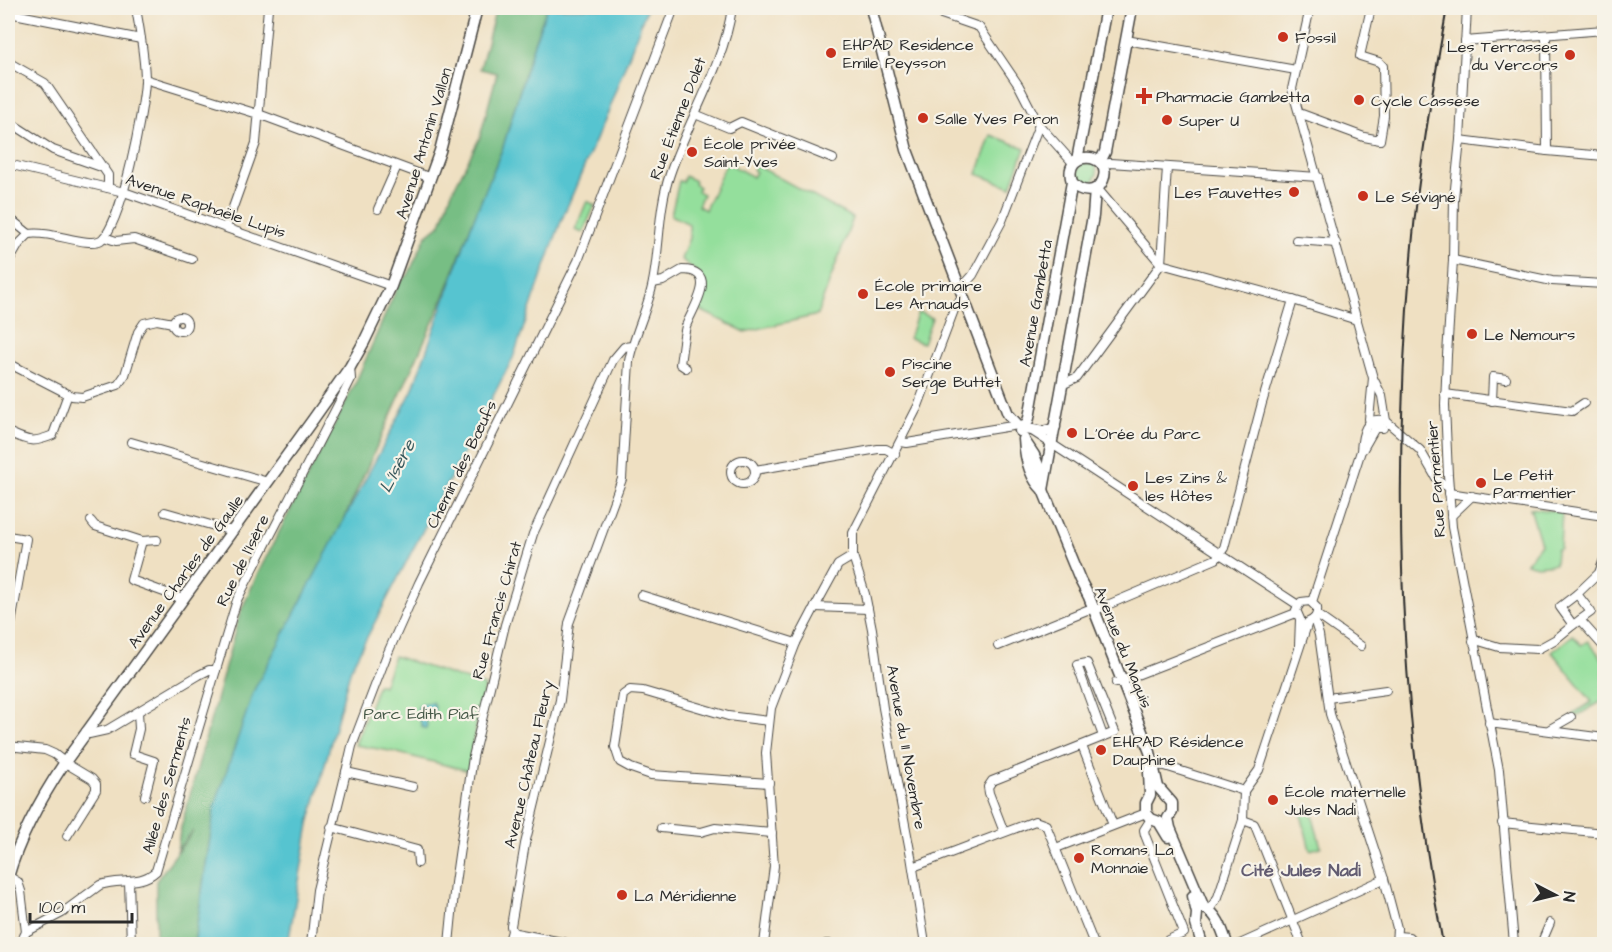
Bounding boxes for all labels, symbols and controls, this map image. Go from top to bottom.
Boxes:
place label: Fossil [1295,27,1336,49]
marker: Fossil [1276,30,1290,44]
place label: EHPAD Residence Emile Peysson [843,34,974,75]
place label: Les Terrasses du Vercors [1447,36,1558,76]
marker: EHPAD Residence Emile Peysson [824,46,838,60]
marker: Les Terrasses du Vercors [1563,48,1577,62]
street label: Rue Étienne Dolet [644,53,712,183]
street label: Avenue Antonin Vallon [390,65,457,222]
place label: Pharmacie Gambetta [1156,86,1310,108]
marker: Pharmacie Gambetta [1137,89,1151,103]
place label: Cycle Cassese [1371,90,1480,113]
marker: Cycle Cassese [1352,93,1366,107]
place label: Salle Yves Peron [935,108,1058,130]
place label: Super U [1179,110,1239,132]
marker: Salle Yves Peron [916,111,930,125]
marker: Super U [1160,113,1174,127]
place label: École privée Saint-Yves [704,133,796,173]
marker: École privée Saint-Yves [685,145,699,159]
street label: Avenue Raphaële Lupis [123,168,289,244]
place label: Les Fauvettes [1174,182,1282,204]
marker: Les Fauvettes [1287,185,1301,199]
place label: Le Sévigné [1375,186,1456,209]
marker: Le Sévigné [1356,189,1370,203]
street label: Avenue Gambetta [1014,238,1058,368]
place label: École primaire Les Arnauds [875,275,982,315]
marker: École primaire Les Arnauds [856,287,870,301]
place label: Le Nemours [1484,324,1575,346]
marker: Le Nemours [1465,327,1479,341]
place label: Piscine Serge Buttet [902,353,1001,394]
marker: Piscine Serge Buttet [883,365,897,379]
street label: Chemin des Bœufs [421,397,502,532]
street label: Rue Parmentier [1421,420,1451,538]
place label: L'Orée du Parc [1084,423,1201,445]
marker: L'Orée du Parc [1065,426,1079,440]
water label: L'Isère [373,434,422,497]
place label: Le Petit Parmentier [1493,464,1576,504]
place label: Les Zins & les Hôtes [1145,467,1228,507]
marker: Le Petit Parmentier [1474,476,1488,490]
marker: Les Zins & les Hôtes [1126,479,1140,493]
street label: Avenue Charles de Gaulle [123,490,249,653]
street label: Rue de l'Isère [211,511,275,610]
street label: Rue Francis Chirat [467,538,527,682]
street label: Avenue du Maquis [1089,583,1157,711]
street label: Avenue du 11 Novembre [881,663,931,831]
street label: Avenue Château Fleury [499,678,560,851]
park label: Parc Edith Piaf [364,703,479,725]
street label: Allée des Serments [137,714,197,856]
place label: EHPAD Résidence Dauphine [1113,731,1244,771]
marker: EHPAD Résidence Dauphine [1094,743,1108,757]
place label: École maternelle Jules Nadi [1285,781,1406,821]
marker: École maternelle Jules Nadi [1266,793,1280,807]
place label: Romans La Monnaie [1091,839,1174,879]
marker: Romans La Monnaie [1072,851,1086,865]
district label: Cité Jules Nadi [1241,858,1361,883]
north arrow [1525,865,1585,925]
place label: La Méridienne [634,885,737,907]
scale bar [30,886,132,924]
marker: La Méridienne [615,888,629,902]
text: N [1557,890,1580,903]
text: 100 m [39,895,85,920]

